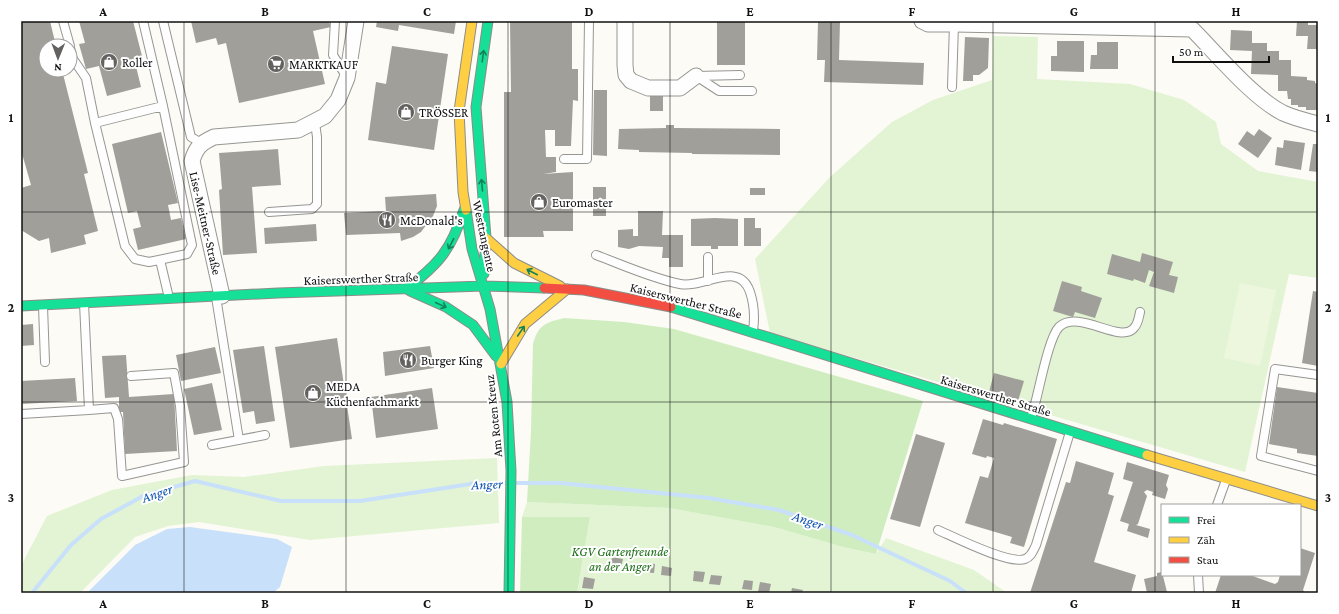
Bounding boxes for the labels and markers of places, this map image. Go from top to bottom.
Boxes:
shop icon: Roller [99,52,119,72]
supermarket icon: MARKTKAUF [266,54,286,74]
place label: Roller [122,55,153,70]
place label: MARKTKAUF [289,57,359,72]
shop icon: TRÖSSER [396,102,416,122]
place label: TRÖSSER [419,105,469,120]
shop icon: Euromaster [529,192,549,212]
place label: Euromaster [552,195,613,210]
restaurant icon: McDonald's [377,210,397,230]
place label: McDonald's [400,213,463,228]
restaurant icon: Burger King [398,350,418,370]
place label: Burger King [421,353,483,368]
place label: MEDA Küchenfachmarkt [326,379,420,409]
shop icon: MEDA Küchenfachmarkt [303,383,323,403]

